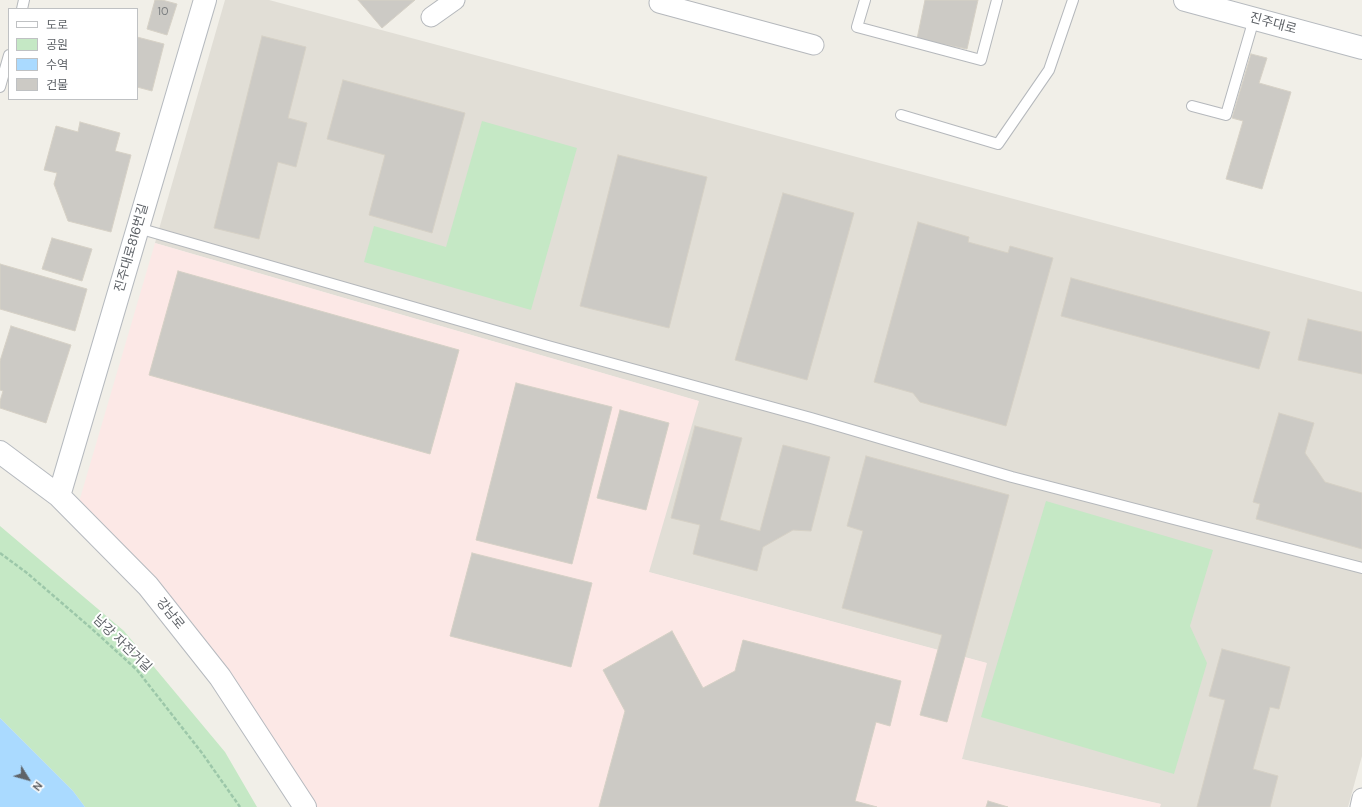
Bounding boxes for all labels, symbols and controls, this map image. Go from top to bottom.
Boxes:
house number: 10 [158,5,168,19]
legend [8,8,138,100]
street label: 진주대로 [1248,10,1298,38]
text: 도로 [46,17,68,33]
text: 공원 [46,37,68,53]
text: 수역 [46,57,68,73]
text: 건물 [46,77,68,93]
street label: 진주대로816번길 [112,202,152,294]
street label: 강남로 [153,595,187,633]
street label: 남강 자전거길 [90,612,154,676]
north arrow [8,759,48,799]
text: N [30,779,46,794]

